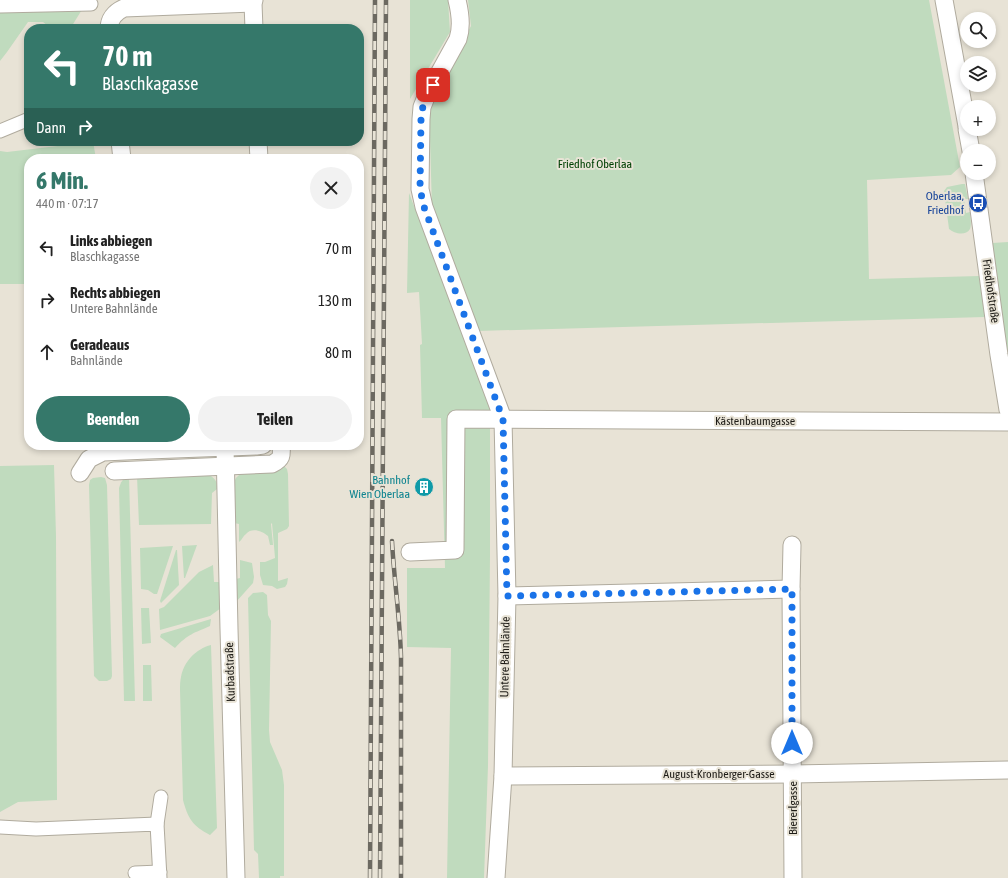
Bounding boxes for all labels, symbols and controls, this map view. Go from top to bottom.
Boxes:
map controls [960,12,996,180]
button: search [960,12,996,48]
icon: left [36,40,88,92]
text: 70 m [102,40,152,72]
button: layers [960,56,996,92]
pin [416,68,450,102]
text: Blaschkagasse [102,73,198,94]
icon: arrive [422,74,444,96]
button: + [960,100,996,136]
icon: right [74,116,96,138]
text: Dann [36,119,66,136]
button: − [960,144,996,180]
park label: Friedhof Oberlaa [558,157,632,171]
text: 6 Min. [36,167,88,194]
button: close [310,167,352,209]
place label: Oberlaa, Friedhof [926,189,965,217]
bus stop icon: Oberlaa, Friedhof [967,192,989,214]
text: 440 m · 07:17 [36,196,99,211]
text: Links abbiegen [70,232,152,249]
icon: left [36,237,58,259]
text: 70 m [325,240,352,257]
text: Blaschkagasse [70,249,140,264]
street label: Friedhofstraße [980,258,1002,324]
text: Rechts abbiegen [70,284,160,301]
icon: right [36,289,58,311]
text: 130 m [318,292,352,309]
text: Untere Bahnlände [70,301,158,316]
text: Geradeaus [70,336,129,353]
icon: ahead [36,341,58,363]
text: 80 m [325,344,352,361]
text: Bahnlände [70,353,123,368]
button: Beenden [36,396,190,442]
button: Teilen [198,396,352,442]
street label: Kästenbaumgasse [715,414,795,428]
place label: Bahnhof Wien Oberlaa [350,473,411,501]
building icon: Bahnhof Wien Oberlaa [413,476,435,498]
street label: Untere Bahnlände [497,616,513,698]
street label: Kurbadstraße [222,642,238,702]
position arrow [771,722,813,764]
street label: August-Kronberger-Gasse [663,767,775,781]
street label: Biererlgasse [786,781,800,835]

